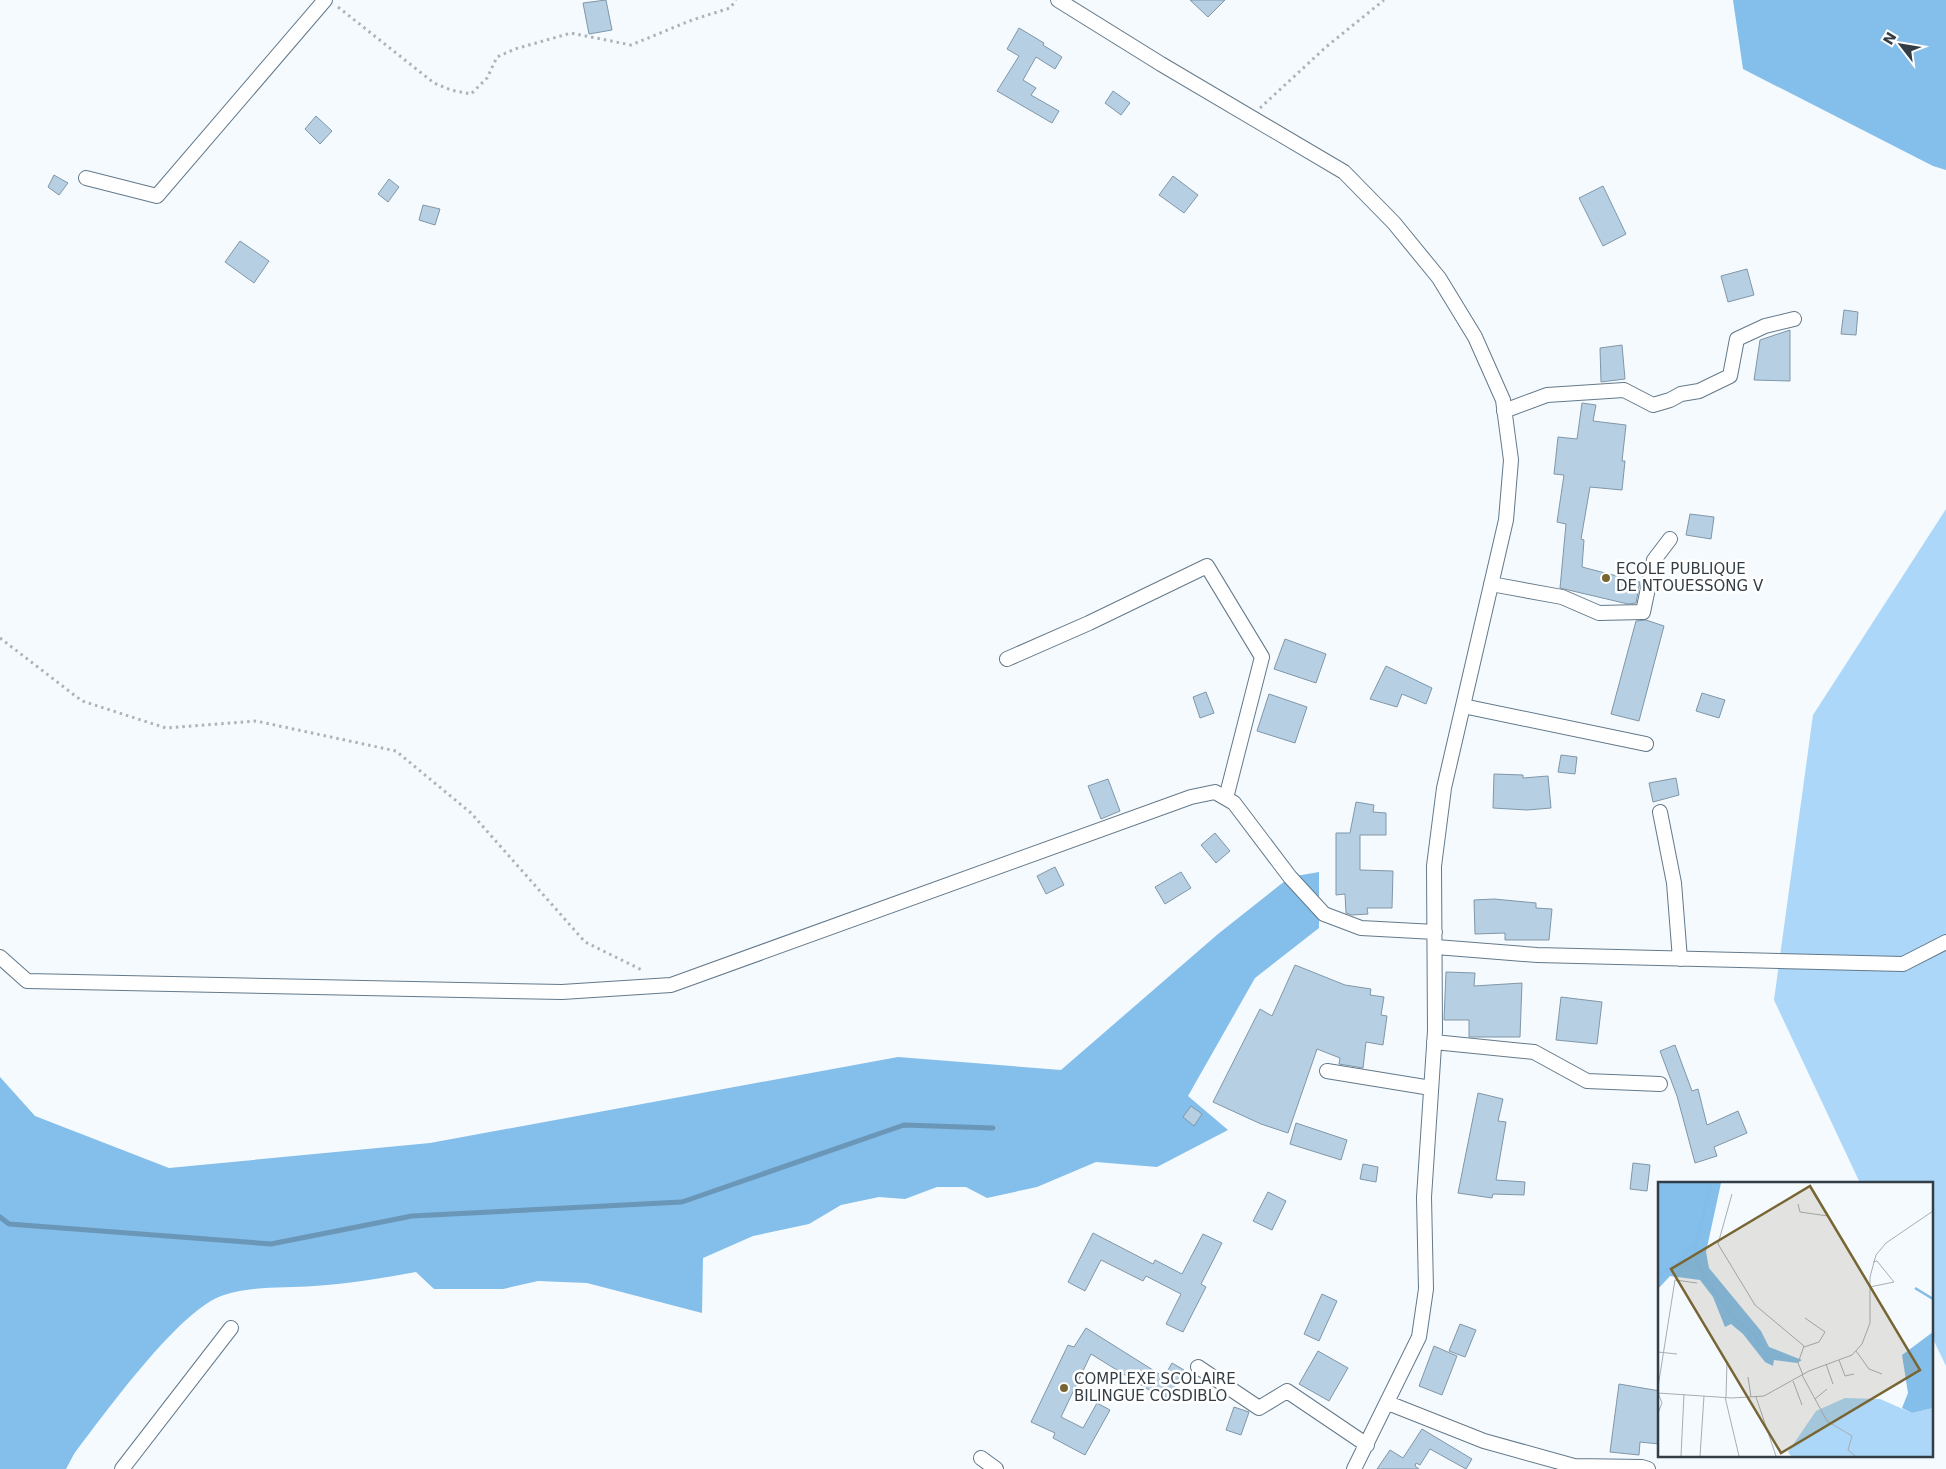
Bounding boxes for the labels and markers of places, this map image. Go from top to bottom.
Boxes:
place label: ECOLE PUBLIQUE DE NTOUESSONG V [1616,560,1764,595]
marker: ECOLE PUBLIQUE DE NTOUESSONG V [1600,572,1612,584]
place label: COMPLEXE SCOLAIRE BILINGUE COSDIBLO [1074,1370,1236,1405]
marker: COMPLEXE SCOLAIRE BILINGUE COSDIBLO [1058,1382,1070,1394]

